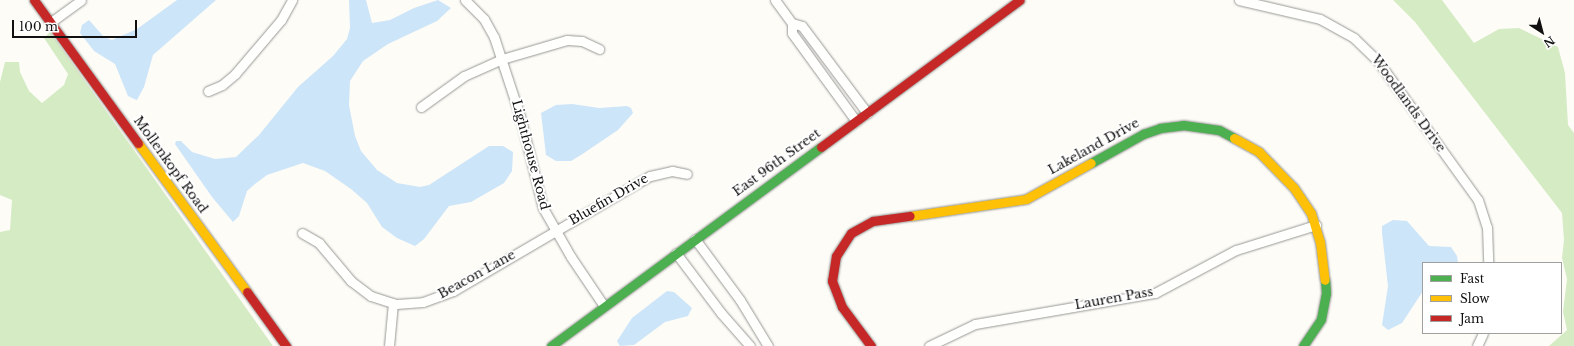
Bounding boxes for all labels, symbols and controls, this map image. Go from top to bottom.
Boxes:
scale bar [14,12,139,38]
north arrow [1522,12,1562,52]
text: 100 m [19,19,58,34]
text: N [1541,33,1557,50]
street label: Woodlands Drive [1368,52,1448,156]
street label: Lighthouse Road [508,98,552,212]
street label: Mollenkopf Road [130,114,210,216]
street label: Lakeland Drive [1046,116,1142,178]
street label: East 96th Street [730,126,824,200]
street label: Bluefin Drive [567,171,651,229]
street label: Beacon Lane [436,247,518,303]
legend [1422,262,1562,334]
text: Fast [1460,271,1484,286]
street label: Lauren Pass [1074,284,1154,314]
text: Slow [1460,291,1489,306]
text: Jam [1460,311,1484,326]

